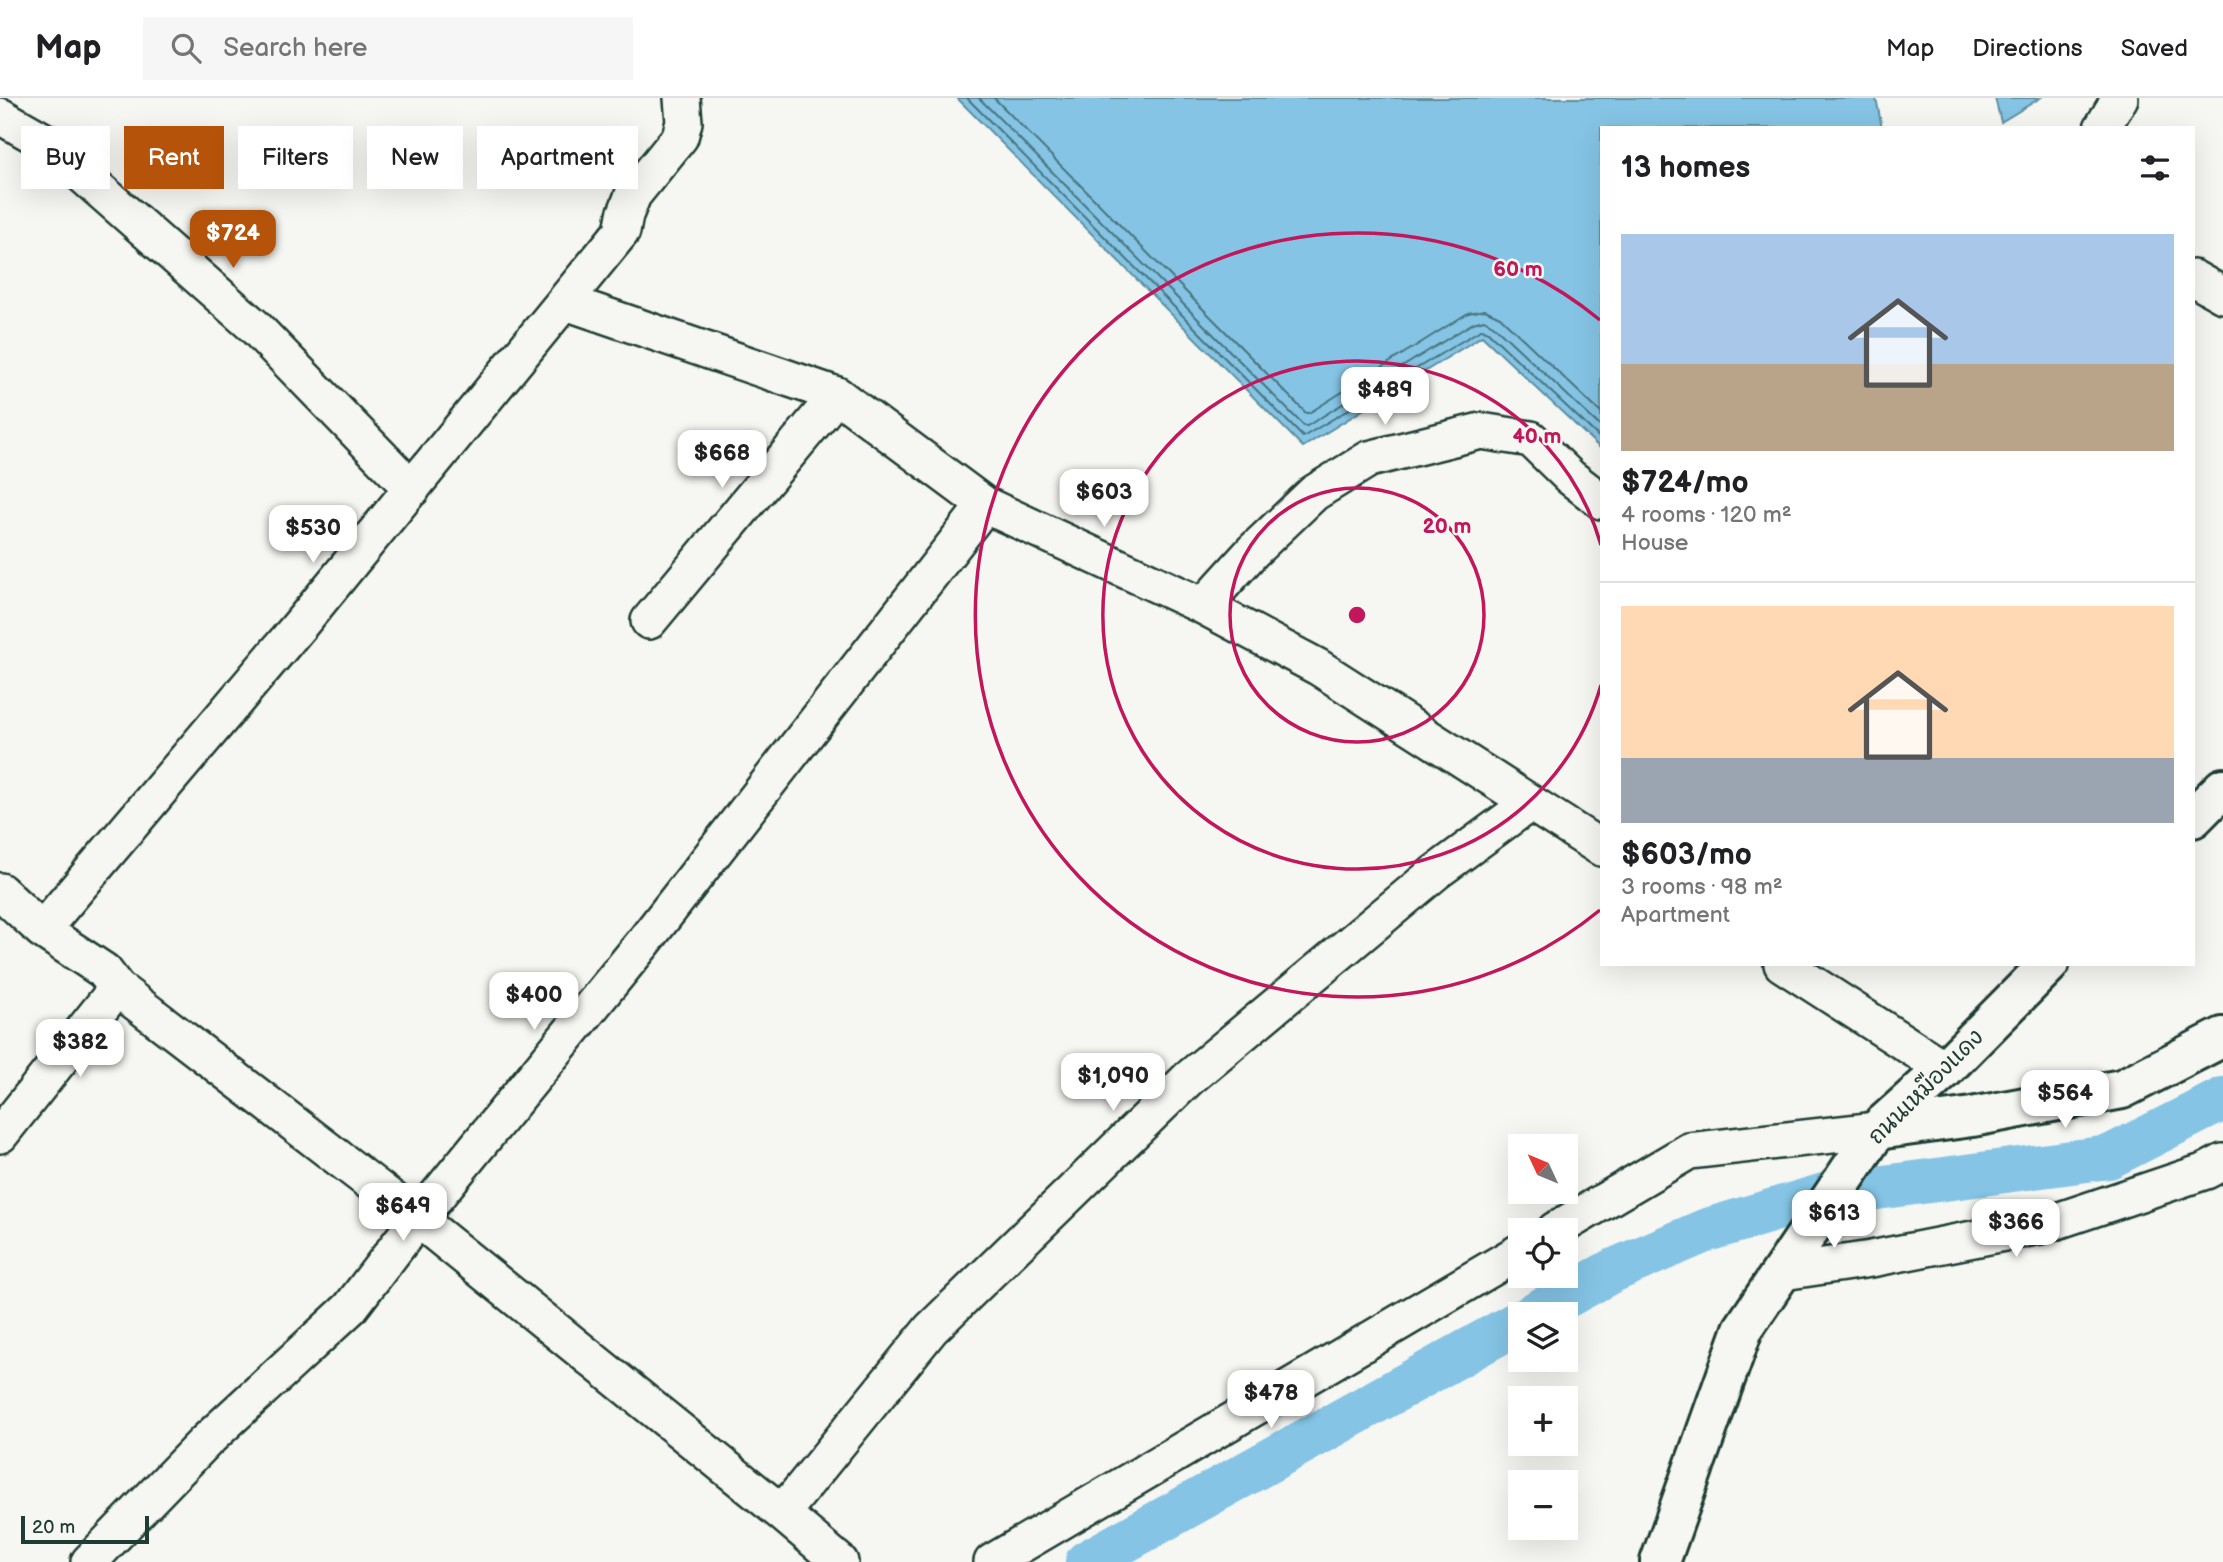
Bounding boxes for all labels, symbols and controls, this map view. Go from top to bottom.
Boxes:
search box [143,17,633,80]
text: Map [35,28,101,68]
icon: search [167,29,205,67]
text: Search here [223,33,367,64]
text: Map [1886,34,1934,63]
text: Directions [1972,34,2083,63]
text: Saved [2121,34,2188,63]
chip: Buy [21,126,110,189]
chip: Rent [124,126,224,189]
chip: Filters [238,126,353,189]
chip: New [367,126,463,189]
chip: Apartment [477,126,638,189]
icon: filters [2136,149,2174,187]
text: 13 homes [1621,150,1750,186]
pin: $724 [192,211,274,270]
text: $724 [206,219,260,247]
text: 60 m [1493,257,1543,282]
icon: home [1835,280,1961,406]
pin: $489 [1344,368,1426,427]
text: $489 [1357,376,1413,404]
text: 40 m [1512,424,1562,449]
pin: $668 [681,430,763,490]
text: $668 [694,439,750,467]
text: $724/mo [1621,465,1749,501]
pin: $603 [1063,470,1145,529]
text: $603 [1076,478,1132,506]
text: 4 rooms · 120 m² [1621,501,1792,529]
pin: $530 [272,505,354,565]
text: $530 [285,514,341,542]
text: 20 m [1423,514,1471,539]
text: House [1621,529,1688,557]
centre of rings [1345,603,1369,627]
icon: home [1835,652,1961,778]
text: $603/mo [1621,837,1752,873]
text: 3 rooms · 98 m² [1621,873,1783,901]
text: Apartment [1621,901,1730,929]
pin: $400 [493,972,575,1032]
text: $400 [505,981,563,1009]
pin: $382 [39,1020,121,1079]
street label: ถนนเหมืองแดง [1861,1022,1990,1151]
text: $382 [52,1028,108,1056]
pin: $1,090 [1056,1054,1170,1113]
text: $1,090 [1077,1062,1149,1090]
pin: $564 [2024,1070,2106,1130]
text: $564 [2037,1079,2093,1107]
north arrow [1508,1134,1578,1204]
map controls [1508,1134,1578,1540]
pin: $649 [362,1184,444,1243]
pin: $613 [1793,1190,1875,1250]
text: $649 [375,1192,431,1220]
text: $613 [1808,1199,1860,1227]
pin: $366 [1975,1200,2057,1259]
text: $366 [1988,1208,2044,1236]
button: locate [1508,1218,1578,1288]
button: layers [1508,1302,1578,1372]
pin: $478 [1230,1370,1312,1430]
text: $478 [1243,1379,1299,1407]
button: + [1508,1386,1578,1456]
button: − [1508,1470,1578,1540]
scale bar [21,1513,149,1545]
text: 20 m [32,1516,75,1539]

